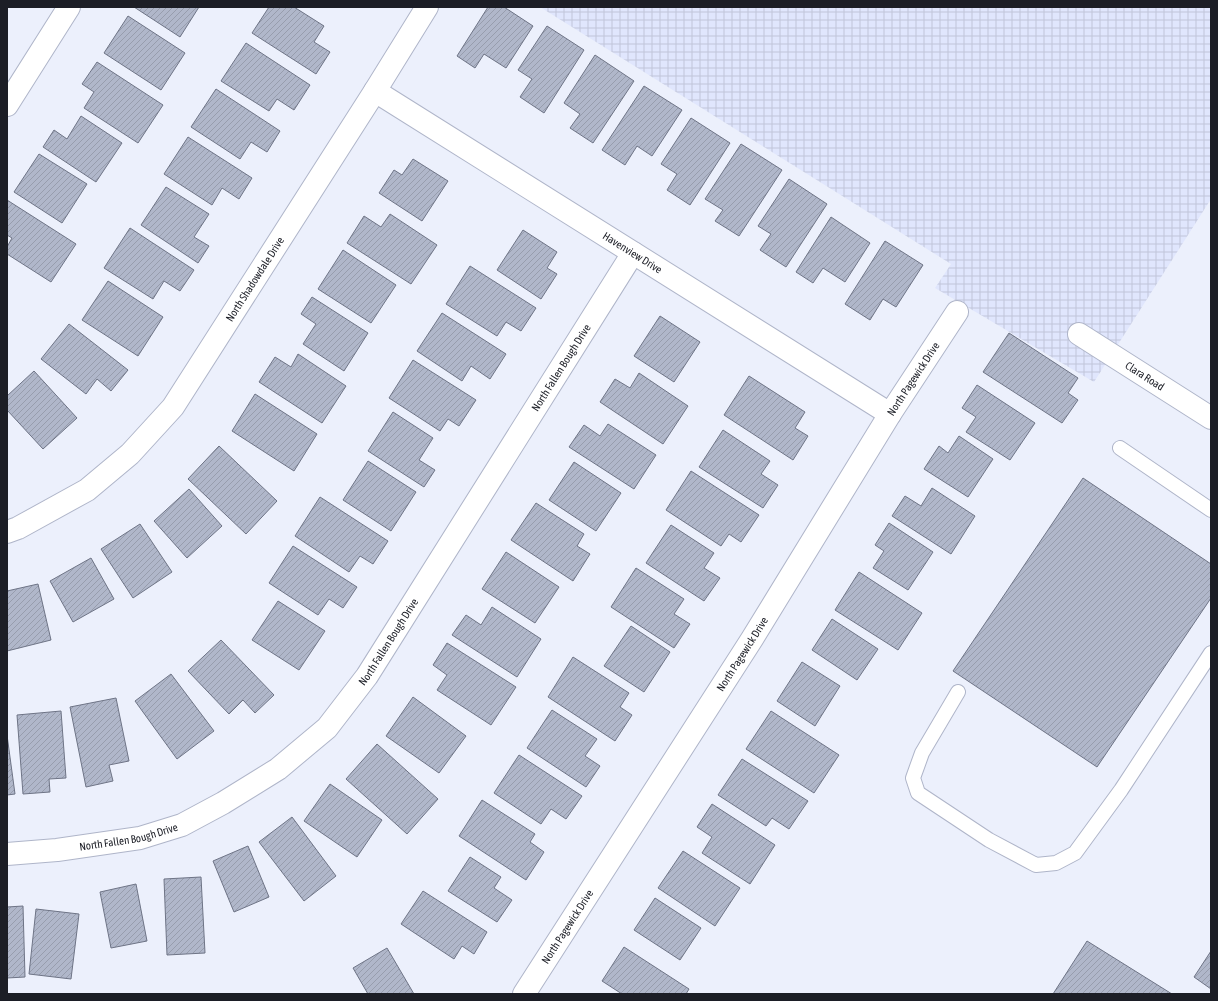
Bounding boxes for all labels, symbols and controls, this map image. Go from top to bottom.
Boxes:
street label: Havenview Drive [601,229,664,276]
street label: North Shadowdale Drive [223,235,286,324]
street label: North Fallen Bough Drive [529,322,593,413]
street label: North Pagewick Drive [885,340,942,418]
street label: Clara Road [1123,359,1166,393]
street label: North Fallen Bough Drive [356,596,420,688]
street label: North Pagewick Drive [714,615,770,693]
street label: North Fallen Bough Drive [79,821,179,853]
street label: North Pagewick Drive [539,887,595,966]

